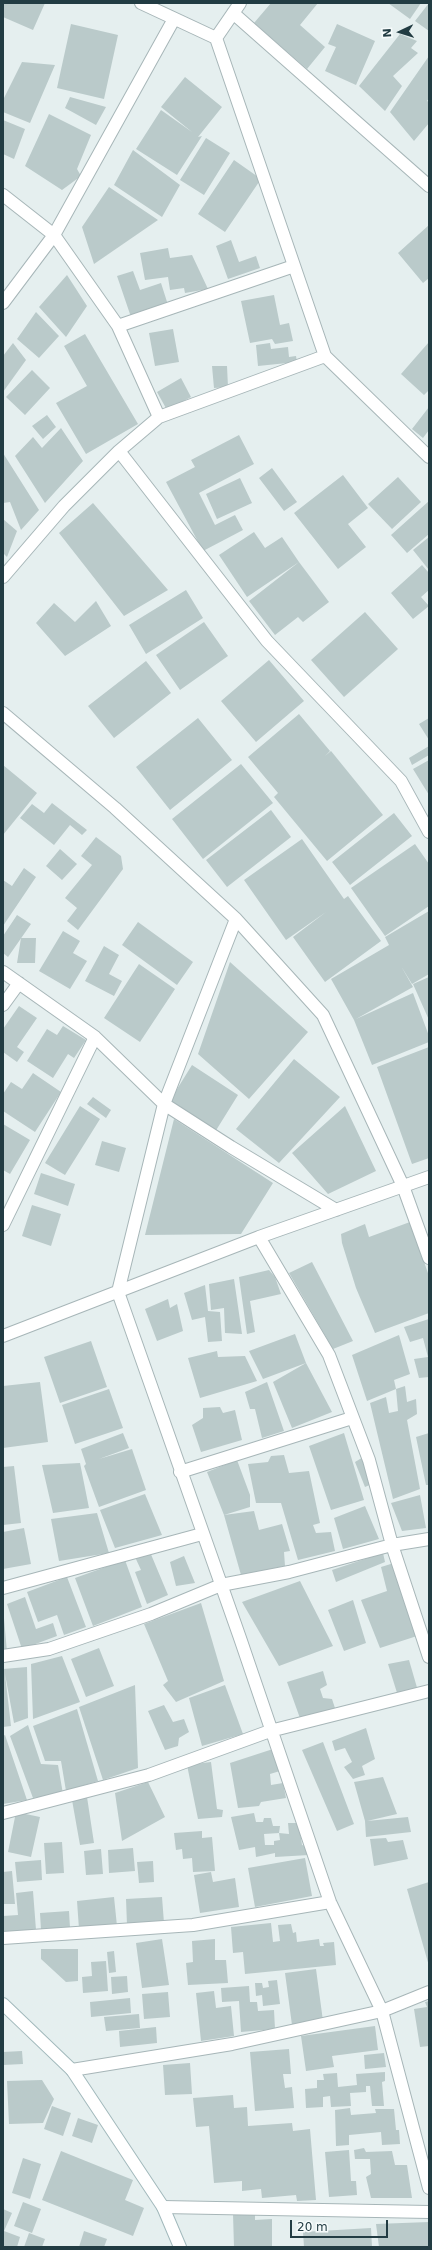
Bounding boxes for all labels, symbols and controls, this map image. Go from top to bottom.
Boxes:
north arrow [380,12,420,52]
text: N [381,28,394,38]
scale bar [292,2212,390,2238]
text: 20 m [297,2220,328,2234]

